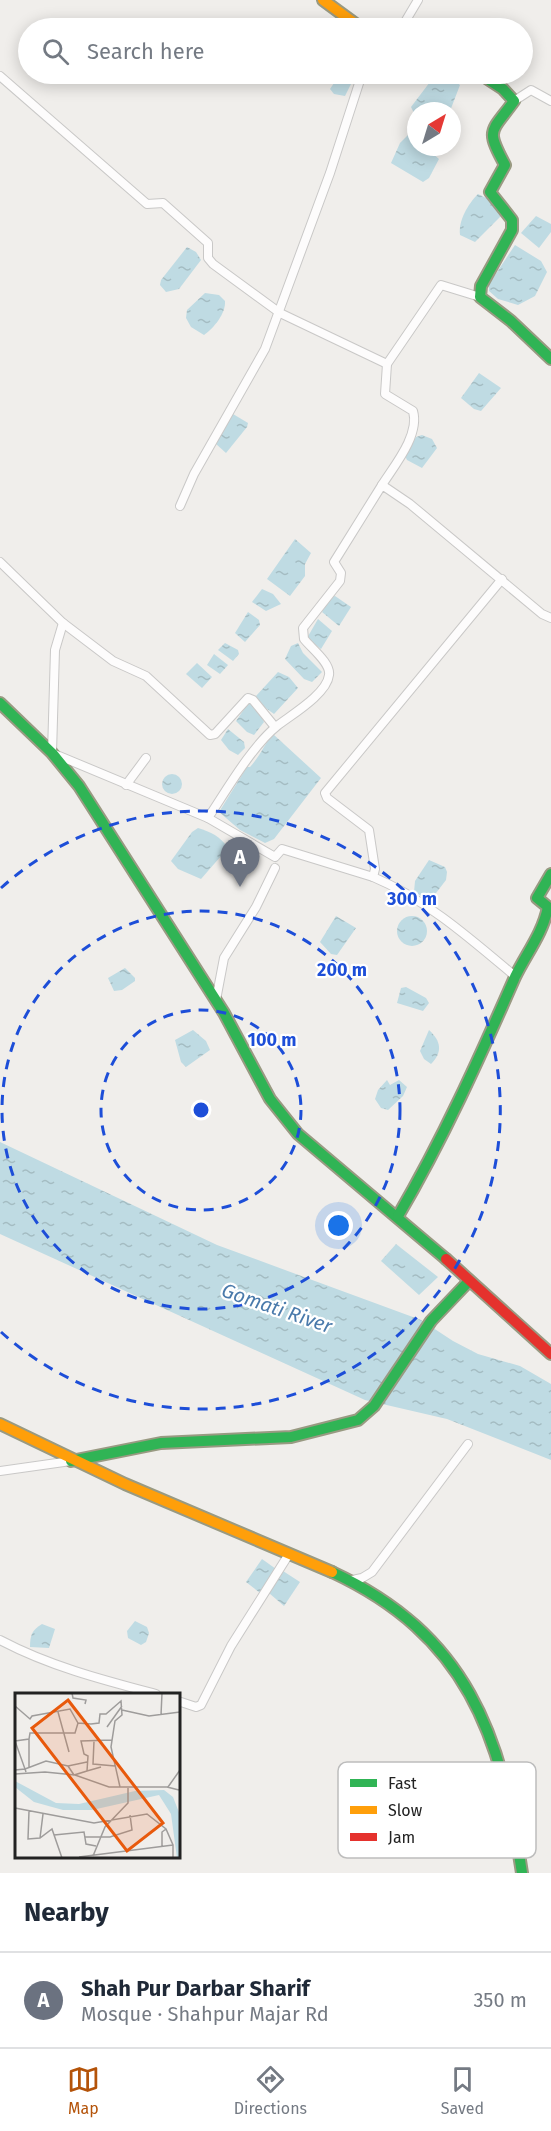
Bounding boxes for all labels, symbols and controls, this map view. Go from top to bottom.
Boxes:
search box [18,18,533,84]
icon: search [39,35,72,68]
text: Search here [87,38,205,65]
north arrow [407,102,461,156]
pin: A [220,838,260,887]
text: 300 m [386,888,437,910]
text: 200 m [317,959,367,981]
text: 100 m [248,1029,296,1051]
centre of rings [191,1100,211,1120]
your location [324,1211,353,1240]
water label: Gomati River [219,1278,337,1339]
inset map [15,1693,180,1858]
legend [338,1762,536,1858]
text: Fast [388,1774,417,1793]
text: Slow [388,1801,423,1820]
text: Jam [388,1828,415,1847]
text: Nearby [24,1897,109,1928]
text: Shah Pur Darbar Sharif [81,1975,310,2002]
text: A [38,1988,49,2012]
text: 350 m [473,1988,527,2012]
text: Mosque · Shahpur Majar Rd [81,2002,329,2026]
tab: Map [67,2063,100,2118]
tab: Directions [234,2063,307,2118]
tab: Saved [441,2063,484,2118]

